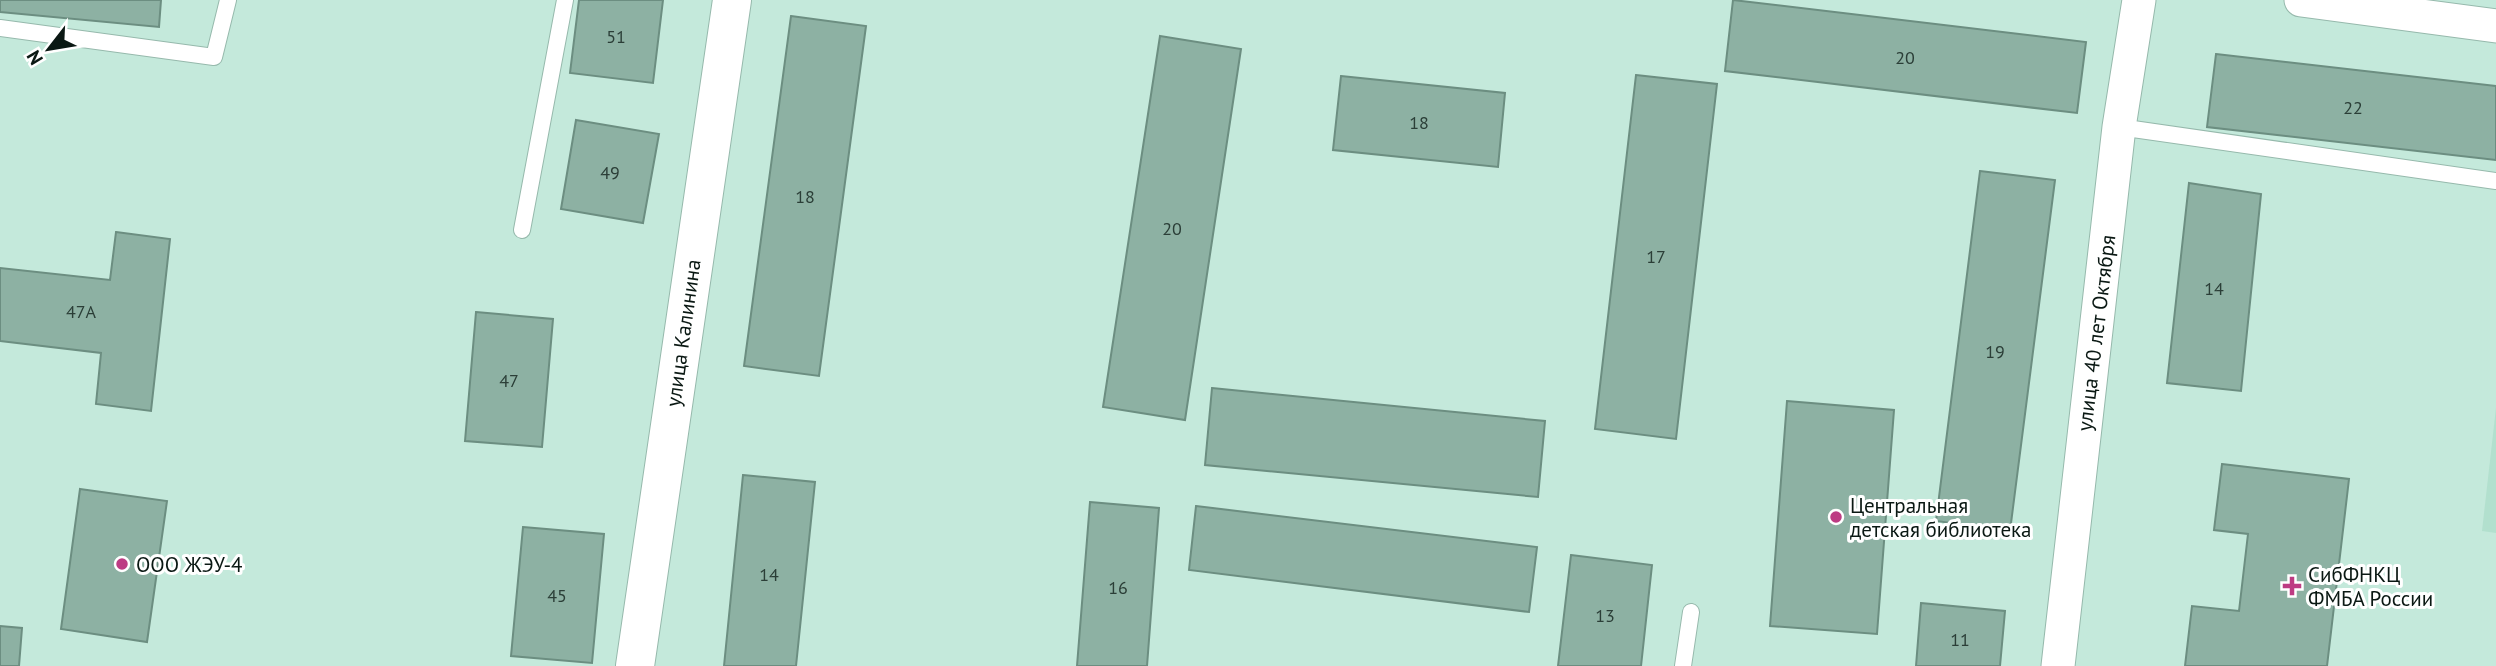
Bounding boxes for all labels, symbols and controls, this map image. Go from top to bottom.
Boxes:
north arrow [14,14,84,84]
house number: 51 [606,25,626,48]
text: N [21,46,48,69]
house number: 20 [1895,46,1915,69]
house number: 22 [2343,96,2363,119]
house number: 18 [1409,111,1429,134]
house number: 49 [600,161,620,184]
house number: 18 [795,185,815,208]
house number: 20 [1162,217,1182,240]
street label: улица 40 лет Октября [2071,233,2121,433]
house number: 17 [1646,245,1666,268]
street label: улица Калинина [659,257,707,409]
house number: 14 [2204,277,2224,300]
house number: 47А [66,300,97,323]
house number: 19 [1985,340,2005,363]
house number: 47 [499,369,519,392]
place label: Центральная детская библиотека [1850,492,2032,543]
marker: Центральная детская библиотека [1828,509,1844,525]
place label: ООО ЖЭУ-4 [136,551,243,578]
marker: ООО ЖЭУ-4 [114,556,130,572]
place label: СибФНКЦ ФМБА России [2308,561,2433,612]
house number: 14 [759,563,779,586]
house number: 16 [1108,576,1128,599]
marker: СибФНКЦ ФМБА России [2282,576,2302,596]
house number: 45 [547,584,567,607]
house number: 13 [1595,604,1615,627]
house number: 11 [1950,628,1970,651]

